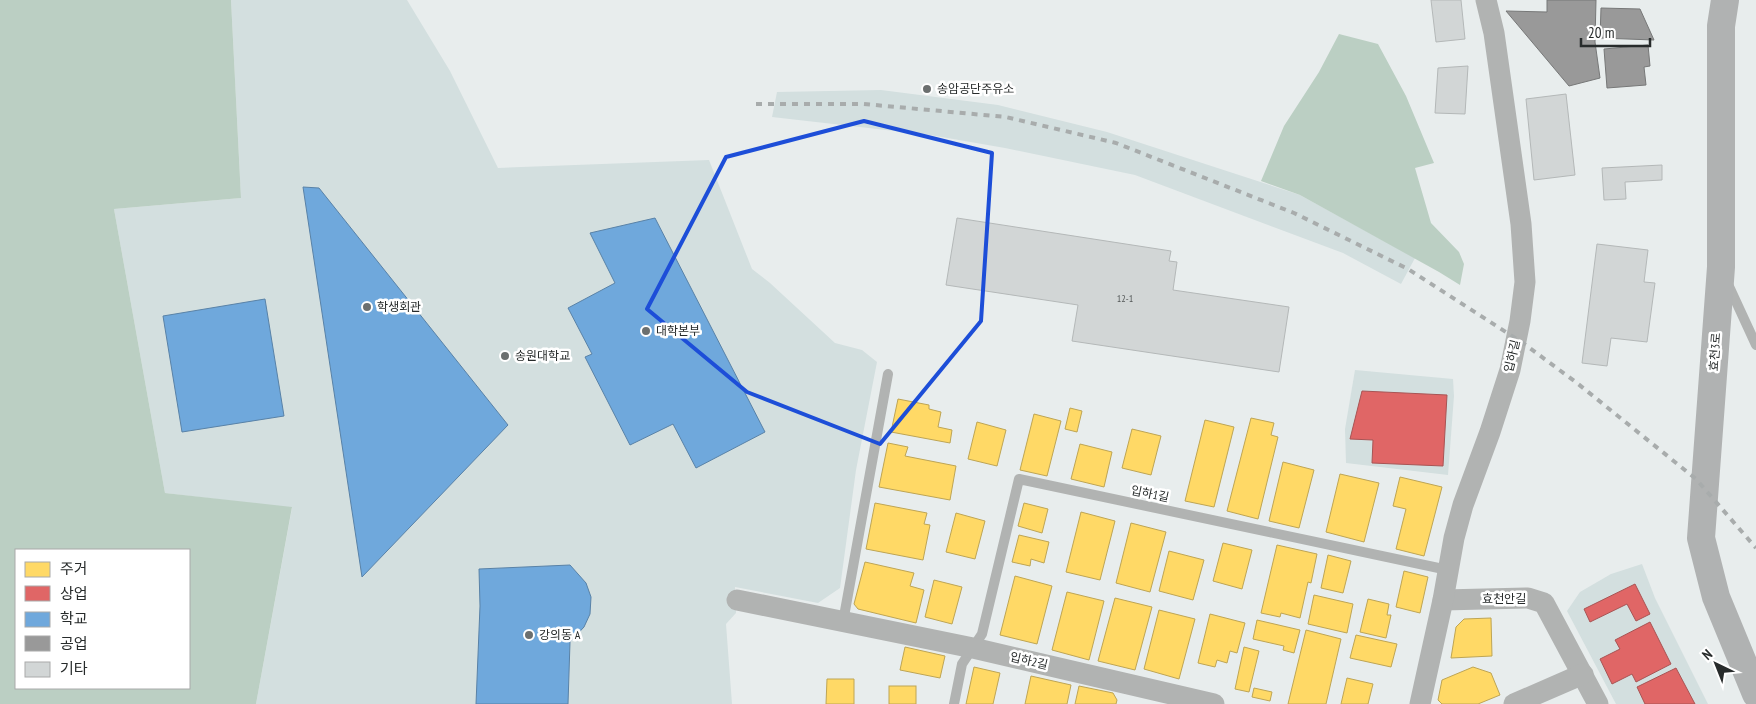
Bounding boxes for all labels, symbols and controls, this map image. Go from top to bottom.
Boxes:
scale bar [1581,15,1650,47]
text: 20 m [1588,23,1614,42]
place label: 송암공단주유소 [937,81,1014,96]
marker: 송암공단주유소 [921,83,933,95]
house number: 12-1 [1117,292,1133,305]
place label: 학생회관 [377,299,421,314]
marker: 학생회관 [361,301,373,313]
place label: 대학본부 [656,323,700,338]
marker: 대학본부 [640,325,652,337]
street label: 효천3로 [1706,332,1723,372]
street label: 입하길 [1500,338,1523,374]
place label: 송원대학교 [515,348,570,363]
marker: 송원대학교 [499,350,511,362]
street label: 입하1길 [1130,482,1171,505]
legend [15,549,190,689]
text: 주거 [60,559,88,578]
text: 상업 [60,584,88,603]
street label: 효천안길 [1482,591,1526,606]
text: 학교 [60,609,88,628]
place label: 강의동 A [539,627,581,642]
marker: 강의동 A [523,629,535,641]
text: 공업 [60,634,88,653]
north arrow [1691,639,1741,689]
text: N [1698,645,1716,664]
street label: 입하2길 [1009,649,1050,672]
text: 기타 [60,659,88,678]

